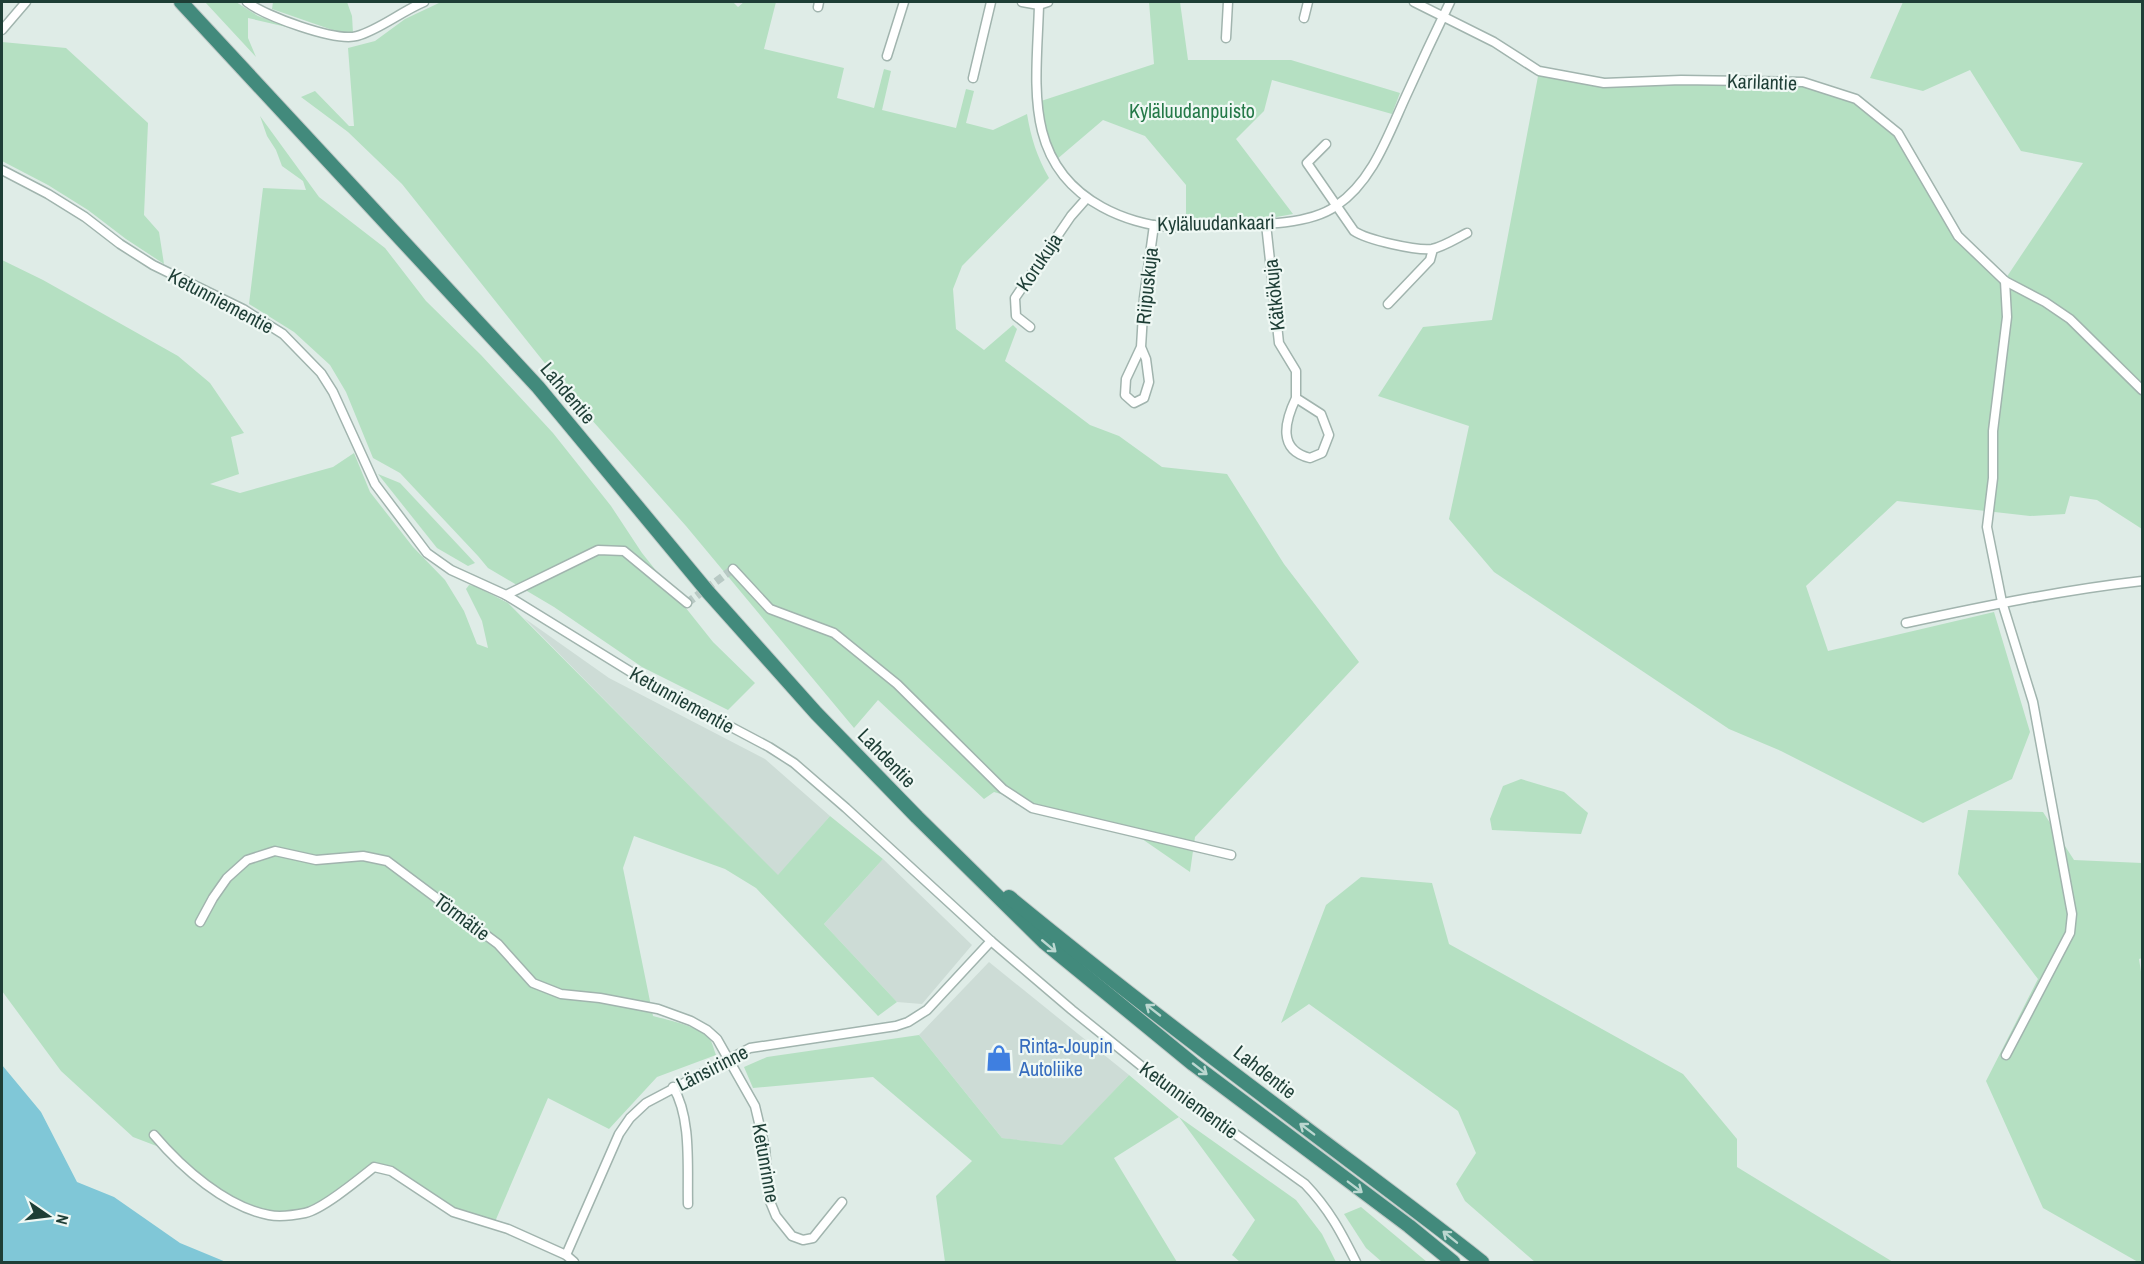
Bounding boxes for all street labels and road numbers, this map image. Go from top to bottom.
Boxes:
street label: Karilantie [1726,67,1798,96]
street label: Kyläluudankaari [1157,208,1275,237]
street label: Korukuja [1009,227,1068,296]
street label: Riipuskuja [1129,246,1164,326]
street label: Kätkökuja [1256,258,1291,332]
street label: Ketunniementie [164,261,279,340]
street label: Lahdentie [535,356,602,429]
street label: Ketunniementie [625,660,739,739]
street label: Lahdentie [852,722,922,793]
street label: Törmätie [429,887,496,947]
street label: Länsirinne [671,1038,752,1097]
street label: Lahdentie [1228,1039,1302,1105]
street label: Ketunniementie [1135,1055,1244,1145]
street label: Ketunrinne [746,1121,787,1205]

